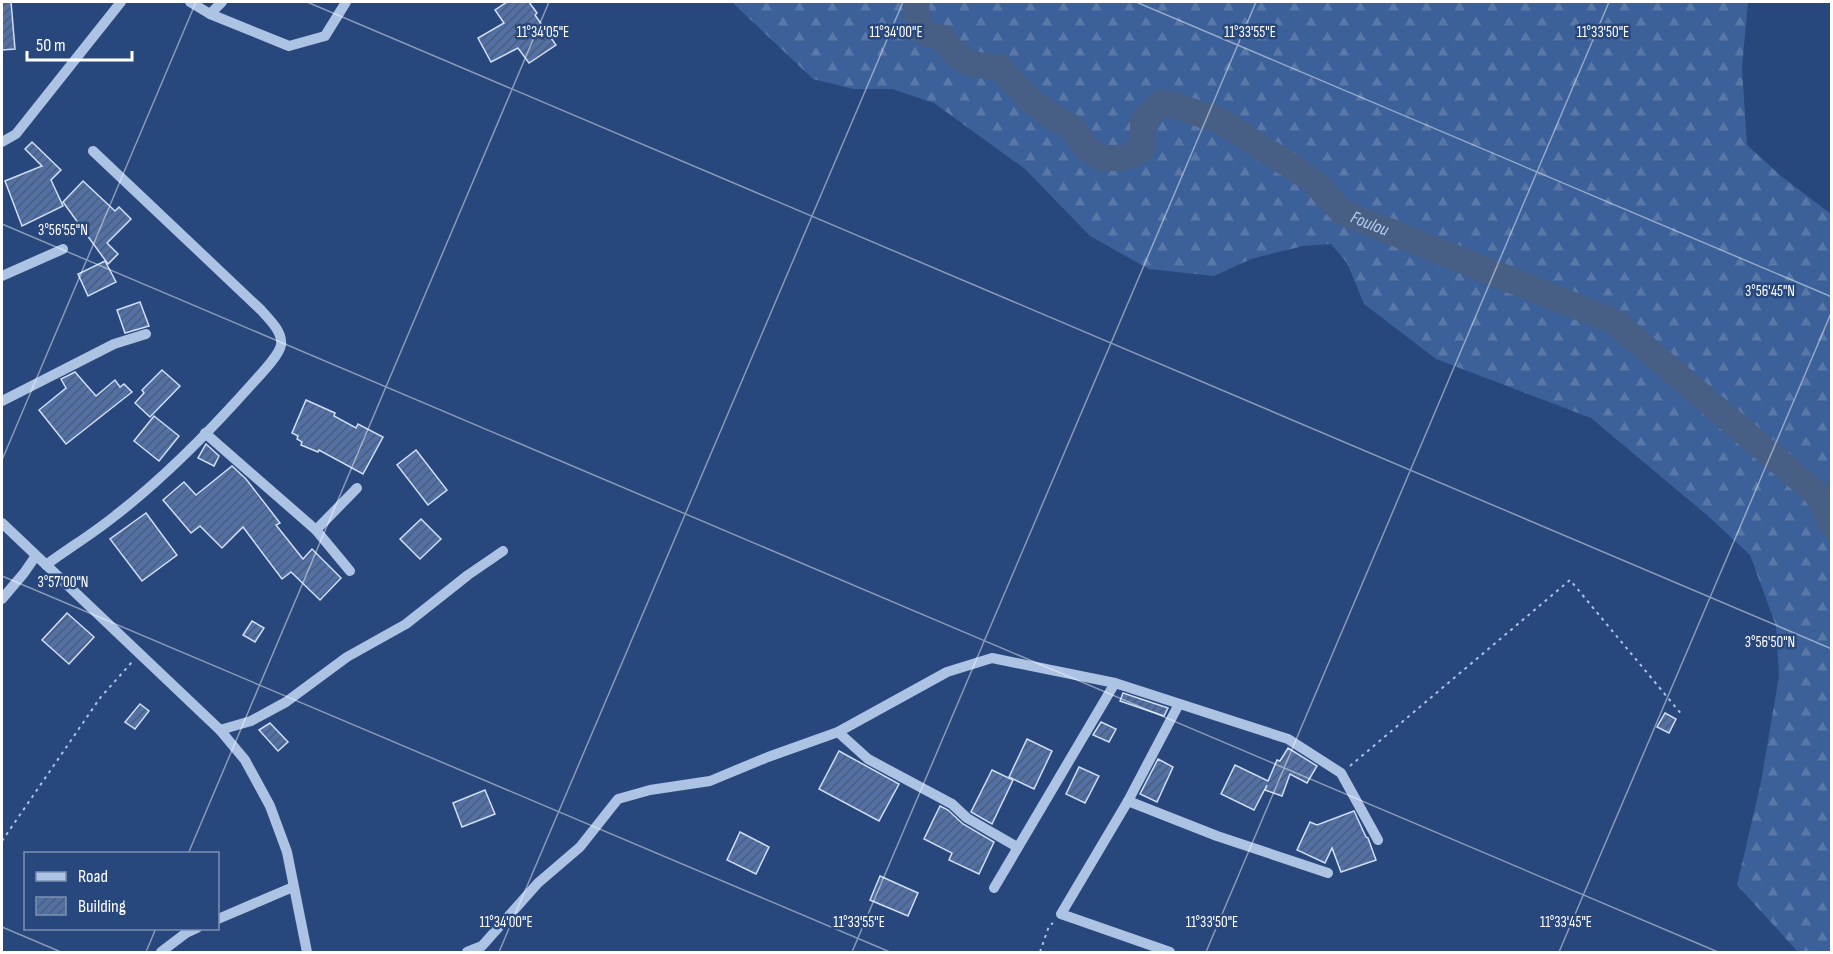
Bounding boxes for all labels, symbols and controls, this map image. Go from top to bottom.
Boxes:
text: 11°34'05"E [517,23,569,42]
text: 11°34'00"E [869,23,923,42]
text: 11°33'55"E [1224,23,1276,42]
text: 11°33'50"E [1577,23,1629,42]
scale bar [27,24,132,62]
text: 50 m [36,35,66,56]
water label: Foulou [1348,207,1392,241]
text: 3°56'55"N [38,221,88,240]
text: 3°56'45"N [1745,282,1795,301]
text: 3°57'00"N [38,573,88,592]
text: 3°56'50"N [1745,633,1795,652]
legend [24,852,219,930]
text: Road [78,866,108,887]
text: Building [78,896,126,917]
text: 11°34'00"E [479,913,533,932]
text: 11°33'55"E [833,913,885,932]
text: 11°33'50"E [1186,913,1238,932]
text: 11°33'45"E [1540,913,1592,932]

